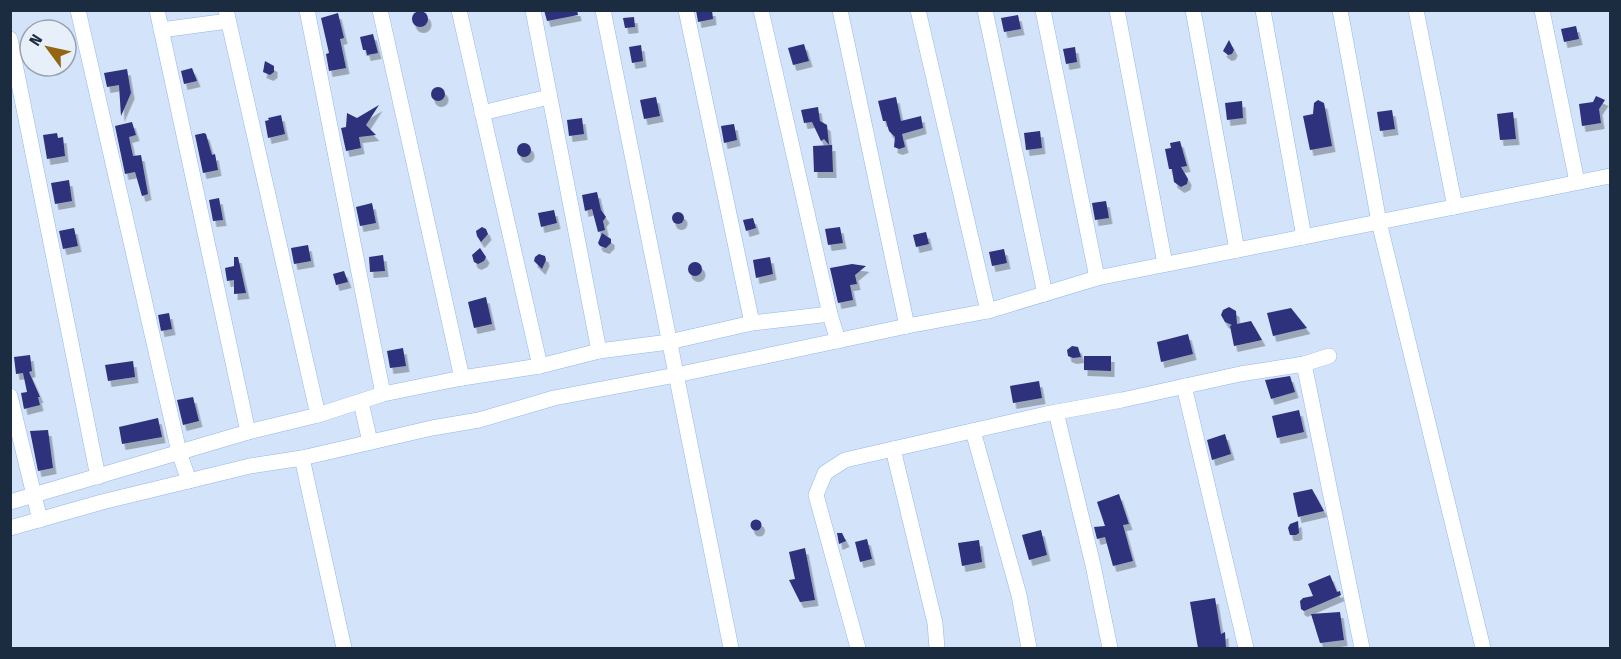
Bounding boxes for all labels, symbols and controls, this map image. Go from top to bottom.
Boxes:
north arrow [18,18,78,78]
text: N [25,31,46,49]

